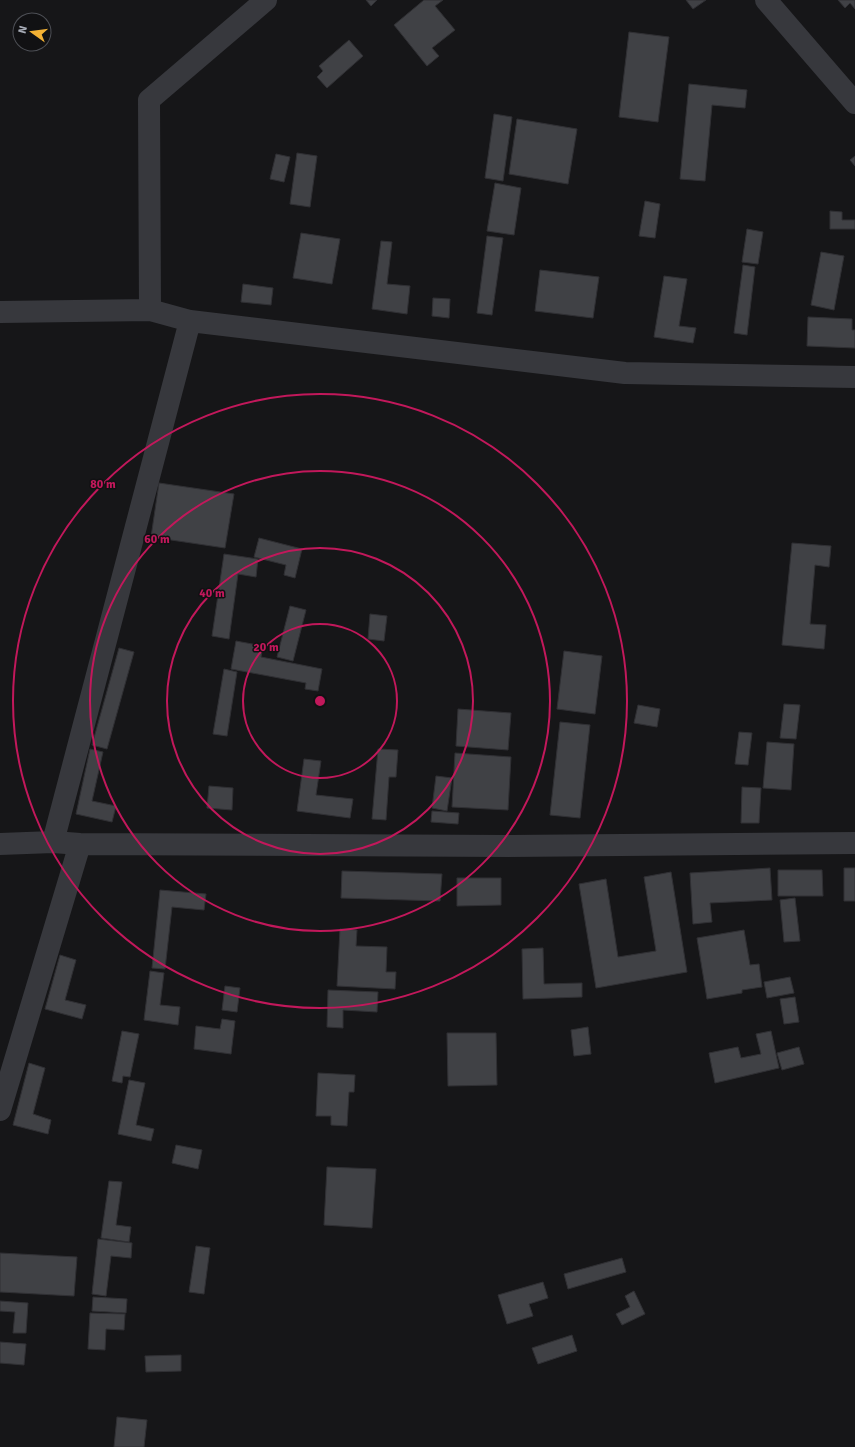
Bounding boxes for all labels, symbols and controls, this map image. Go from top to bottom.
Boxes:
north arrow [12,12,52,52]
text: N [16,24,30,35]
text: 80 m [90,477,116,492]
text: 60 m [144,532,170,547]
text: 40 m [199,586,225,601]
text: 20 m [253,640,279,655]
centre of rings [313,694,327,708]

